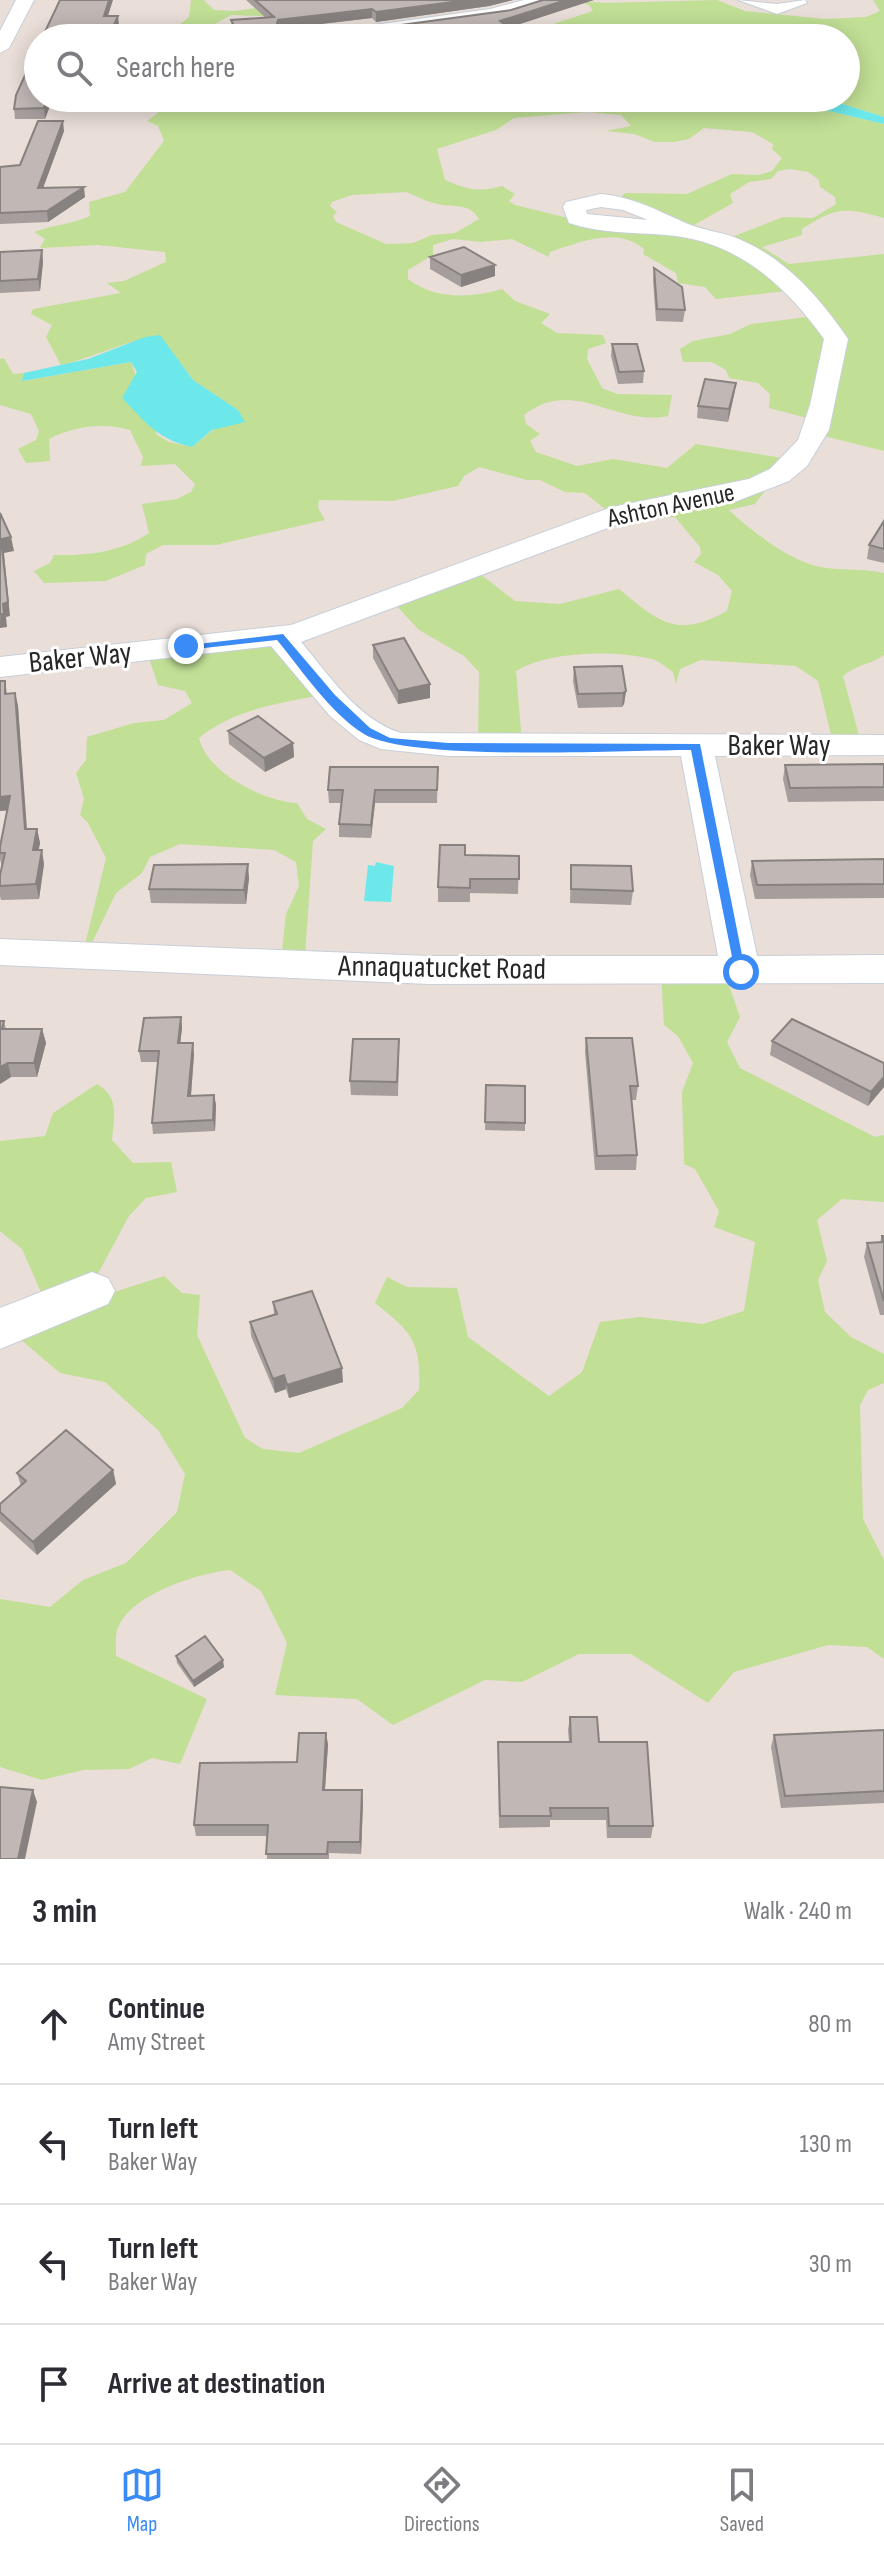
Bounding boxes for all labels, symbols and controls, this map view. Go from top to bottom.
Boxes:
search box [24,24,860,112]
icon: search [52,46,96,90]
text: Search here [116,50,235,86]
street label: Ashton Avenue [604,477,737,535]
route end [168,628,204,664]
street label: Baker Way [27,635,134,681]
street label: Baker Way [727,728,831,764]
street label: Annaquatucket Road [337,948,546,988]
route start [723,954,759,990]
text: 3 min [32,1891,97,1932]
text: Walk · 240 m [744,1896,852,1927]
text: Continue [108,1991,205,2027]
icon: ahead [32,2002,76,2046]
text: 80 m [808,2009,852,2040]
text: Amy Street [108,2027,205,2058]
text: Turn left [108,2111,198,2147]
icon: left [32,2122,76,2166]
text: 130 m [800,2129,852,2160]
text: Baker Way [108,2147,197,2178]
text: Turn left [108,2231,198,2267]
icon: left [32,2242,76,2286]
text: 30 m [809,2249,852,2280]
text: Baker Way [108,2267,197,2298]
icon: arrive [32,2362,76,2406]
text: Arrive at destination [108,2366,325,2402]
tab: Map [120,2463,164,2538]
tab: Directions [404,2463,480,2538]
tab: Saved [720,2463,764,2538]

